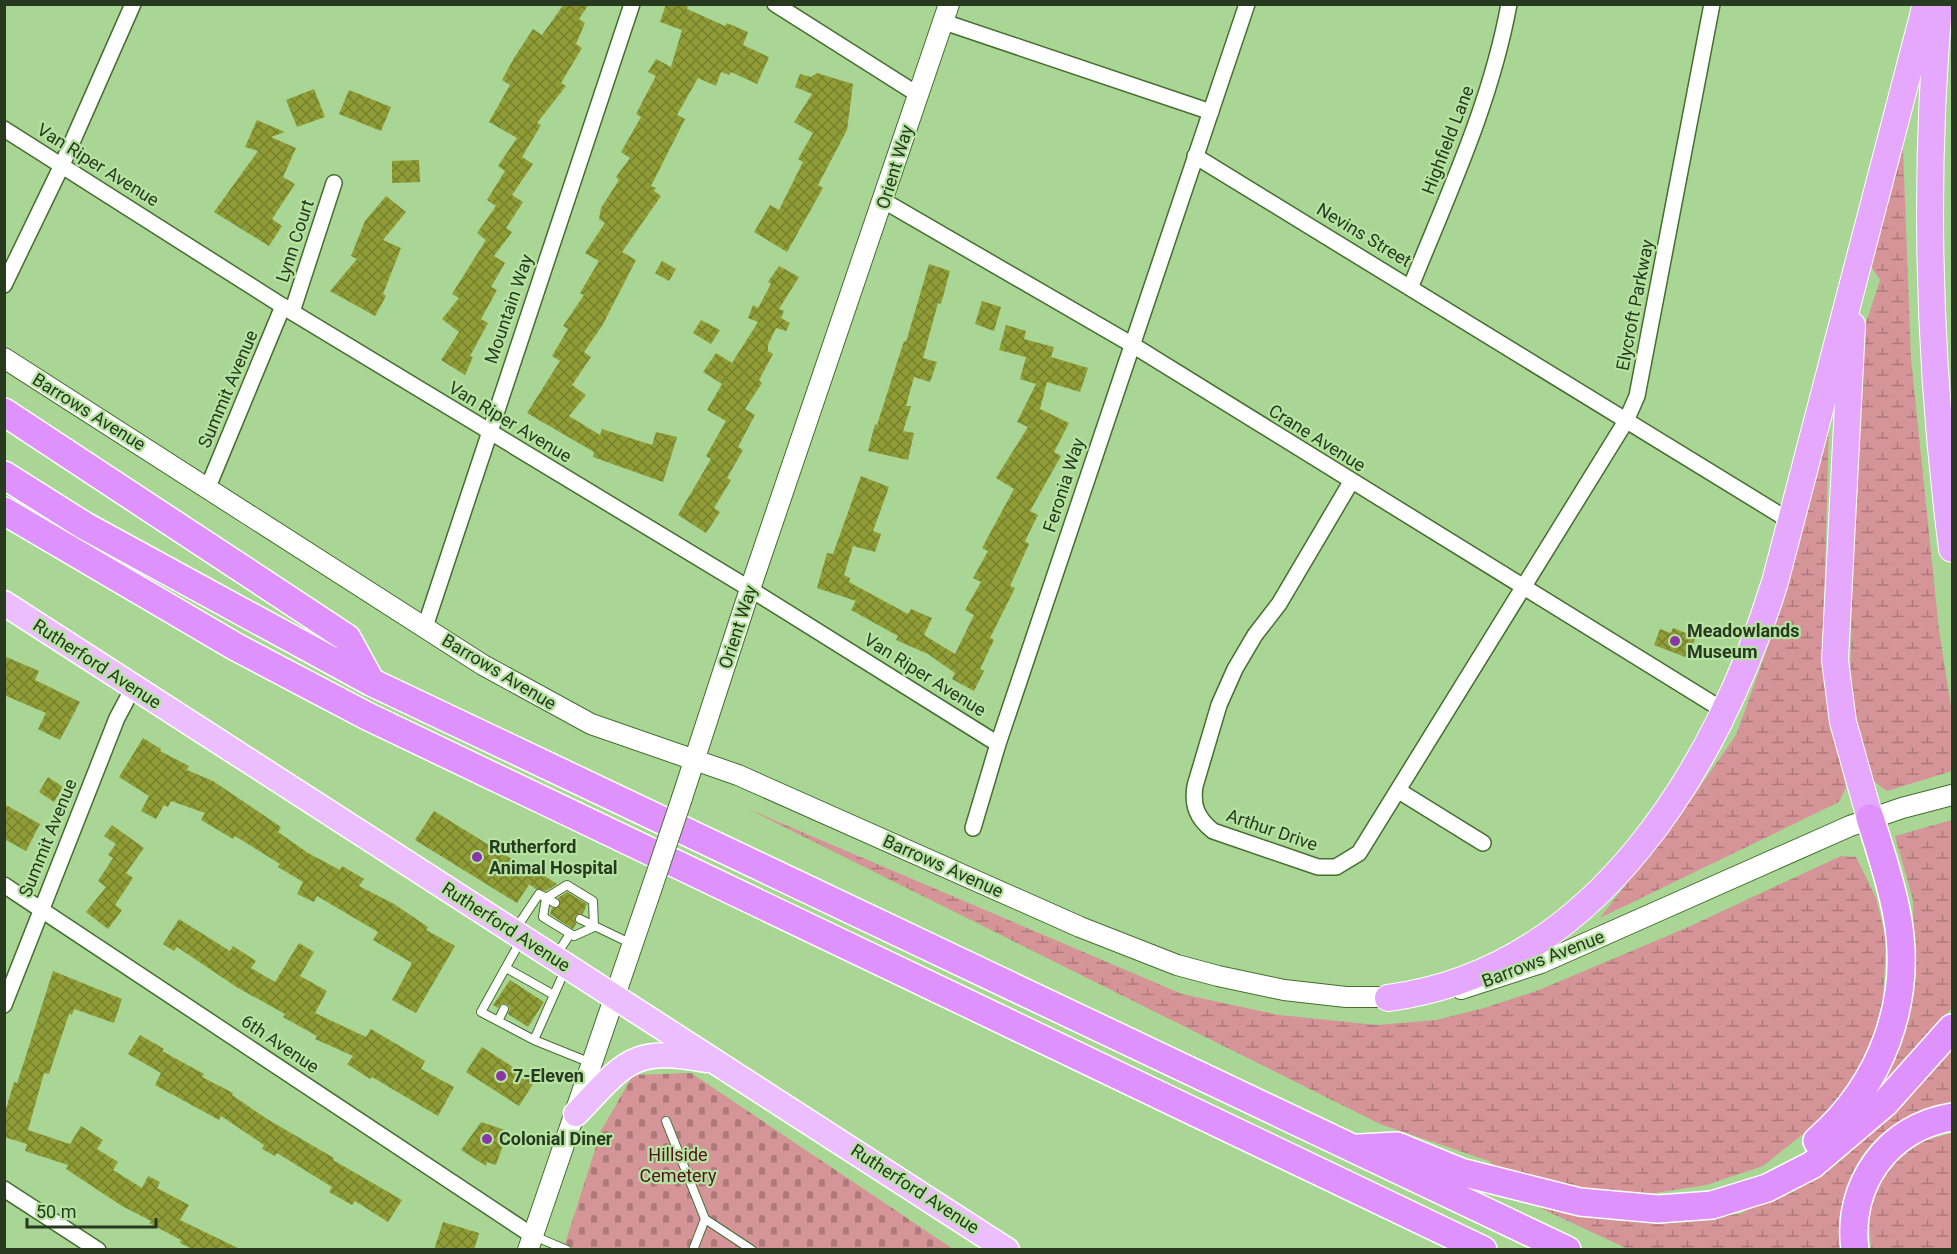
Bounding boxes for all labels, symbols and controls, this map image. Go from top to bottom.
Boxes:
street label: Highfield Lane [1417,83,1478,197]
street label: Van Riper Avenue [33,119,163,211]
street label: Orient Way [872,122,917,211]
street label: Lynn Court [271,197,318,285]
street label: Nevins Street [1313,198,1415,271]
street label: Elycroft Parkway [1611,237,1658,372]
street label: Mountain Way [480,251,537,366]
street label: Summit Avenue [193,327,262,451]
street label: Barrows Avenue [29,368,150,455]
street label: Van Riper Avenue [445,377,576,467]
street label: Crane Avenue [1265,400,1370,476]
street label: Feronia Way [1038,435,1089,535]
street label: Orient Way [714,582,761,671]
street label: Rutherford Avenue [29,614,165,713]
place label: Meadowlands Museum [1687,620,1800,662]
street label: Barrows Avenue [438,629,560,714]
street label: Van Riper Avenue [860,629,990,721]
marker: Meadowlands Museum [1668,634,1682,648]
street label: Summit Avenue [14,776,81,900]
street label: Arthur Drive [1224,804,1321,855]
street label: Barrows Avenue [880,830,1007,901]
place label: Rutherford Animal Hospital [489,836,618,878]
marker: Rutherford Animal Hospital [470,850,484,864]
street label: Rutherford Avenue [438,877,574,976]
street label: Barrows Avenue [1479,926,1607,992]
street label: 6th Avenue [237,1010,323,1077]
place label: 7-Eleven [513,1065,584,1086]
marker: 7-Eleven [494,1069,508,1083]
place label: Colonial Diner [499,1128,613,1149]
marker: Colonial Diner [480,1132,494,1146]
street label: Rutherford Avenue [847,1139,983,1238]
park label: Hillside Cemetery [640,1144,717,1186]
scale bar [27,1191,156,1229]
text: 50 m [36,1201,76,1222]

